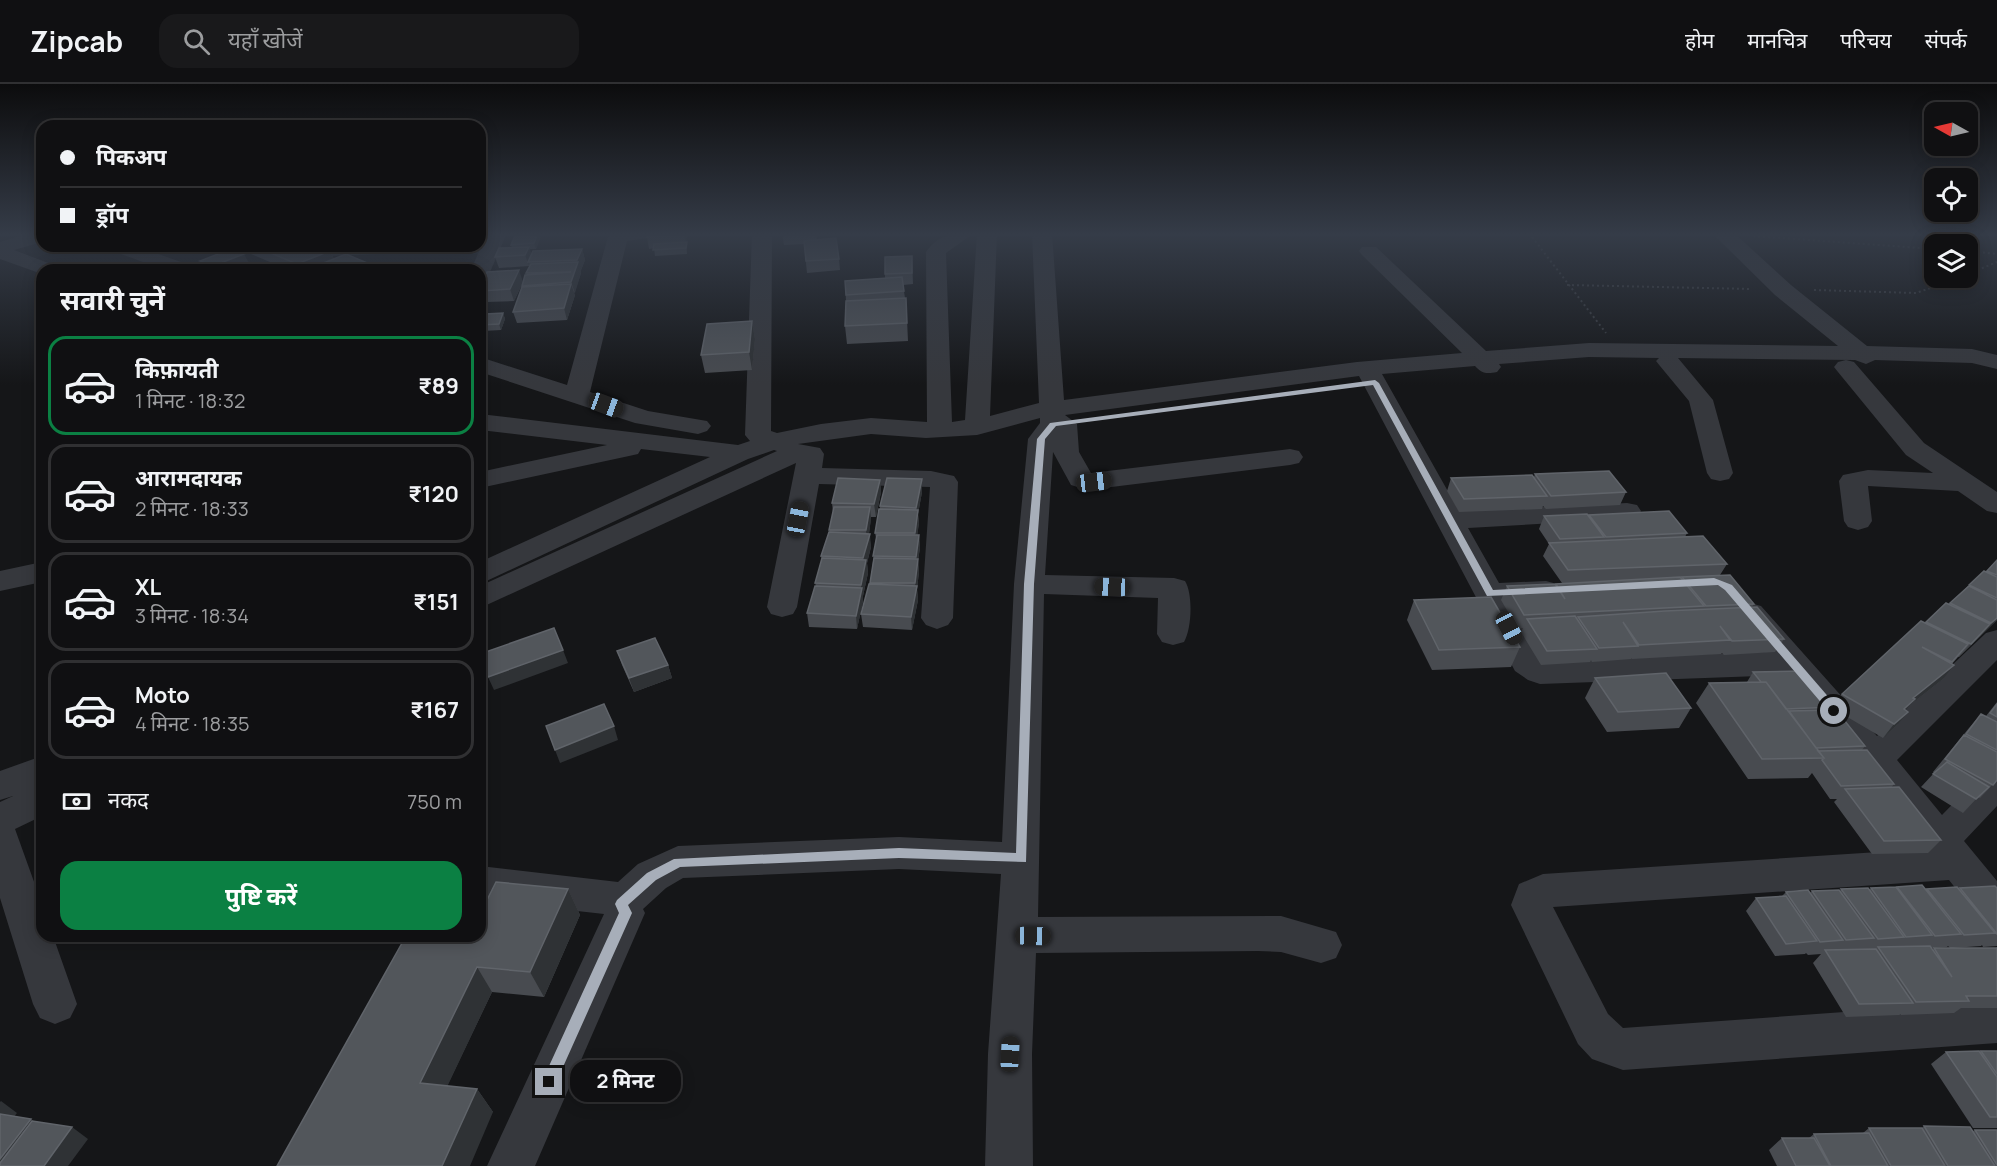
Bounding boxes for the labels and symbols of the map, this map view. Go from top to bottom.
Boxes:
north arrow [1924,102,1978,156]
car [586,390,626,420]
car [1075,471,1113,493]
car [786,500,810,538]
car [1094,577,1130,597]
car [1493,608,1525,648]
route start [1820,697,1847,724]
car [1015,927,1051,945]
car [1000,1036,1020,1072]
callout: 2 मिनट [570,1061,681,1103]
route end [535,1068,562,1095]

